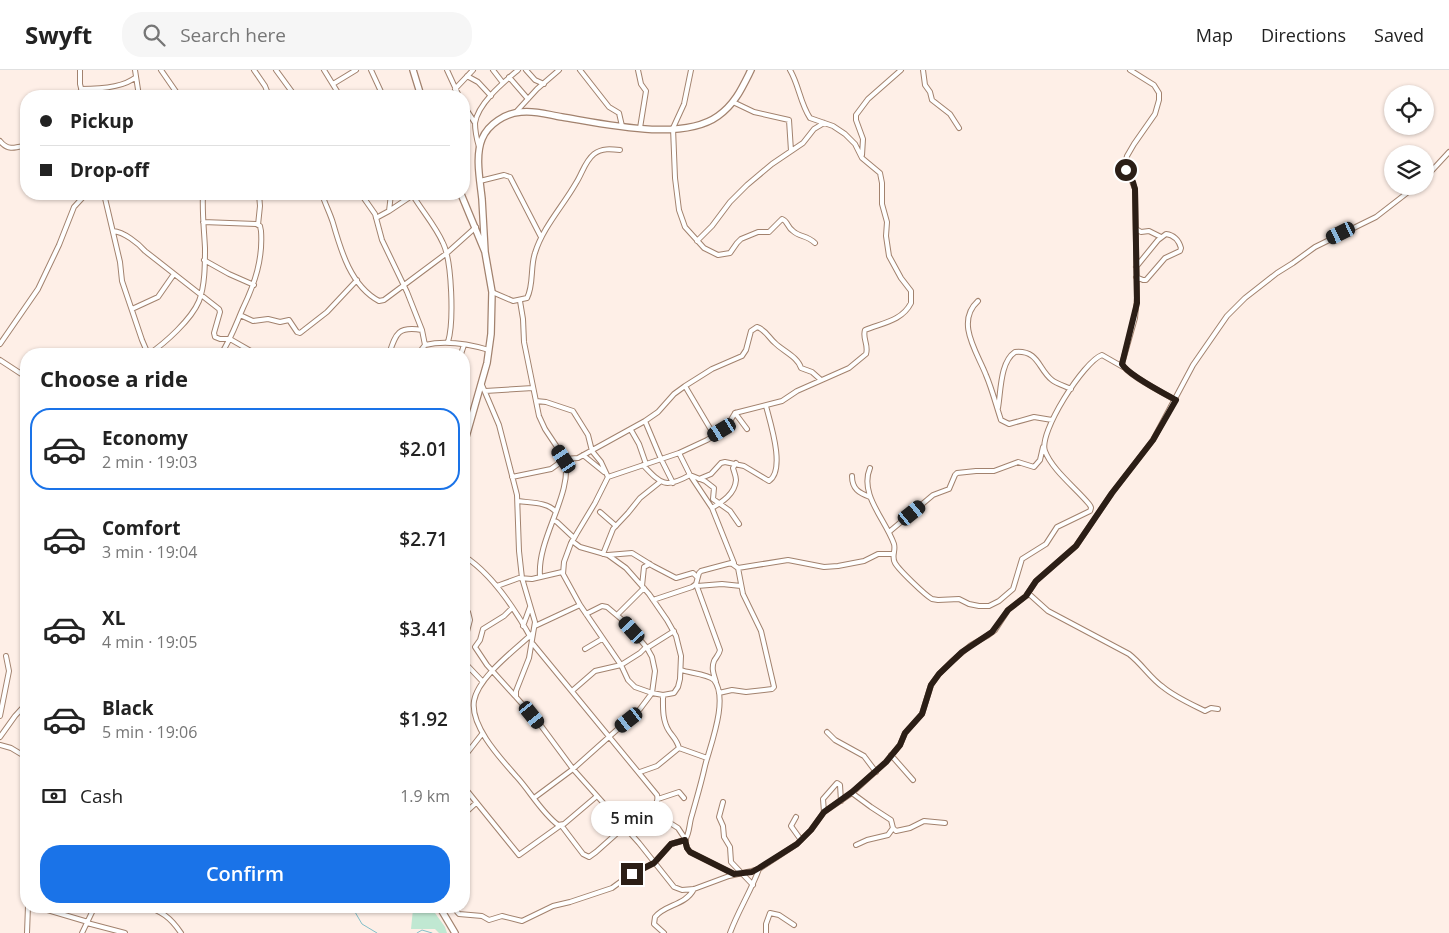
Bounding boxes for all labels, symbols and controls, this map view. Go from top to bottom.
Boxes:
search box [122,12,472,57]
text: Swyft [25,18,92,51]
icon: search [140,21,168,49]
text: Search here [180,22,286,48]
text: Map [1196,23,1233,47]
text: Directions [1261,23,1346,47]
text: Saved [1374,23,1424,47]
map controls [1384,85,1434,195]
button: locate [1384,85,1434,135]
text: Pickup [70,108,134,134]
button: layers [1384,145,1434,195]
text: Drop-off [70,157,149,183]
route start [1115,159,1137,181]
car [1324,220,1357,246]
text: Choose a ride [40,363,188,393]
car [705,416,738,444]
text: Economy [102,425,188,451]
icon: car [42,427,87,472]
text: $2.01 [399,436,448,462]
car [549,442,578,476]
text: 2 min · 19:03 [102,451,197,473]
car [895,498,928,528]
text: Comfort [102,515,181,541]
icon: car [42,517,87,562]
text: $2.71 [399,526,448,552]
text: 3 min · 19:04 [102,541,197,563]
text: XL [102,605,125,631]
icon: car [42,607,87,652]
car [616,614,647,646]
text: $3.41 [399,616,448,642]
text: 4 min · 19:05 [102,631,197,653]
text: Black [102,695,154,721]
icon: car [42,697,87,742]
car [516,699,547,731]
car [612,705,645,735]
text: $1.92 [399,706,448,732]
text: 5 min · 19:06 [102,721,197,743]
icon: cash [40,782,68,810]
text: Cash [80,783,123,809]
text: 1.9 km [400,785,450,807]
callout: 5 min [591,802,673,836]
text: 5 min [610,807,654,829]
button: Confirm [40,845,450,903]
route end [621,863,643,885]

